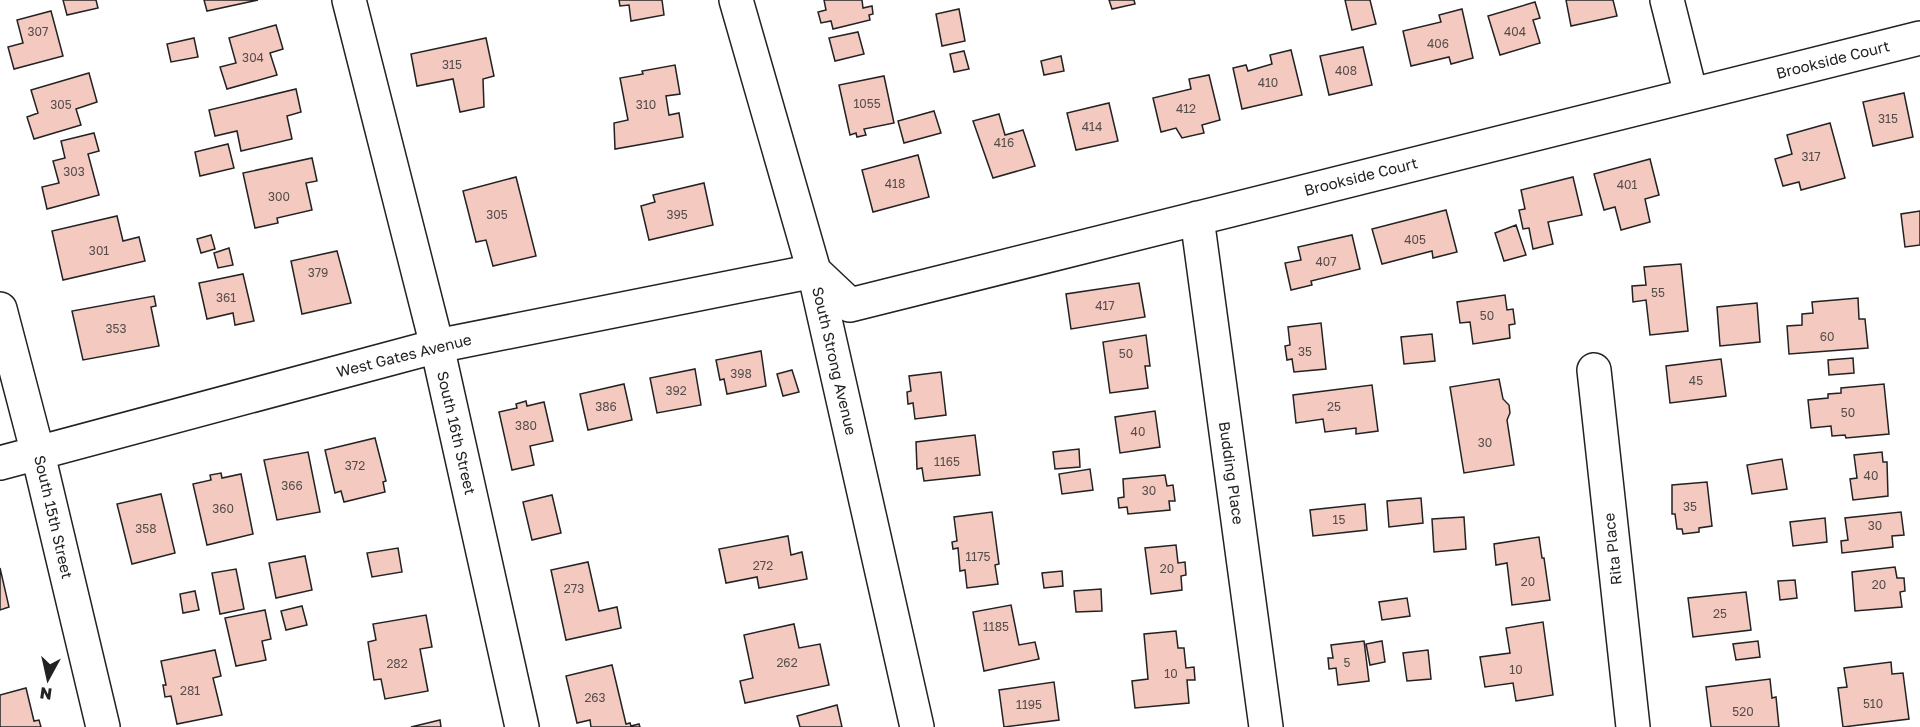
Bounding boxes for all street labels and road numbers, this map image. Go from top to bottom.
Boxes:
street label: Brookside Court [1774,36,1891,82]
street label: Brookside Court [1302,153,1419,199]
street label: South Strong Avenue [809,285,861,437]
street label: West Gates Avenue [334,329,473,381]
street label: South 16th Street [434,369,480,496]
street label: Budding Place [1216,420,1248,526]
street label: South 15th Street [31,453,77,580]
street label: Rita Place [1599,512,1625,586]

